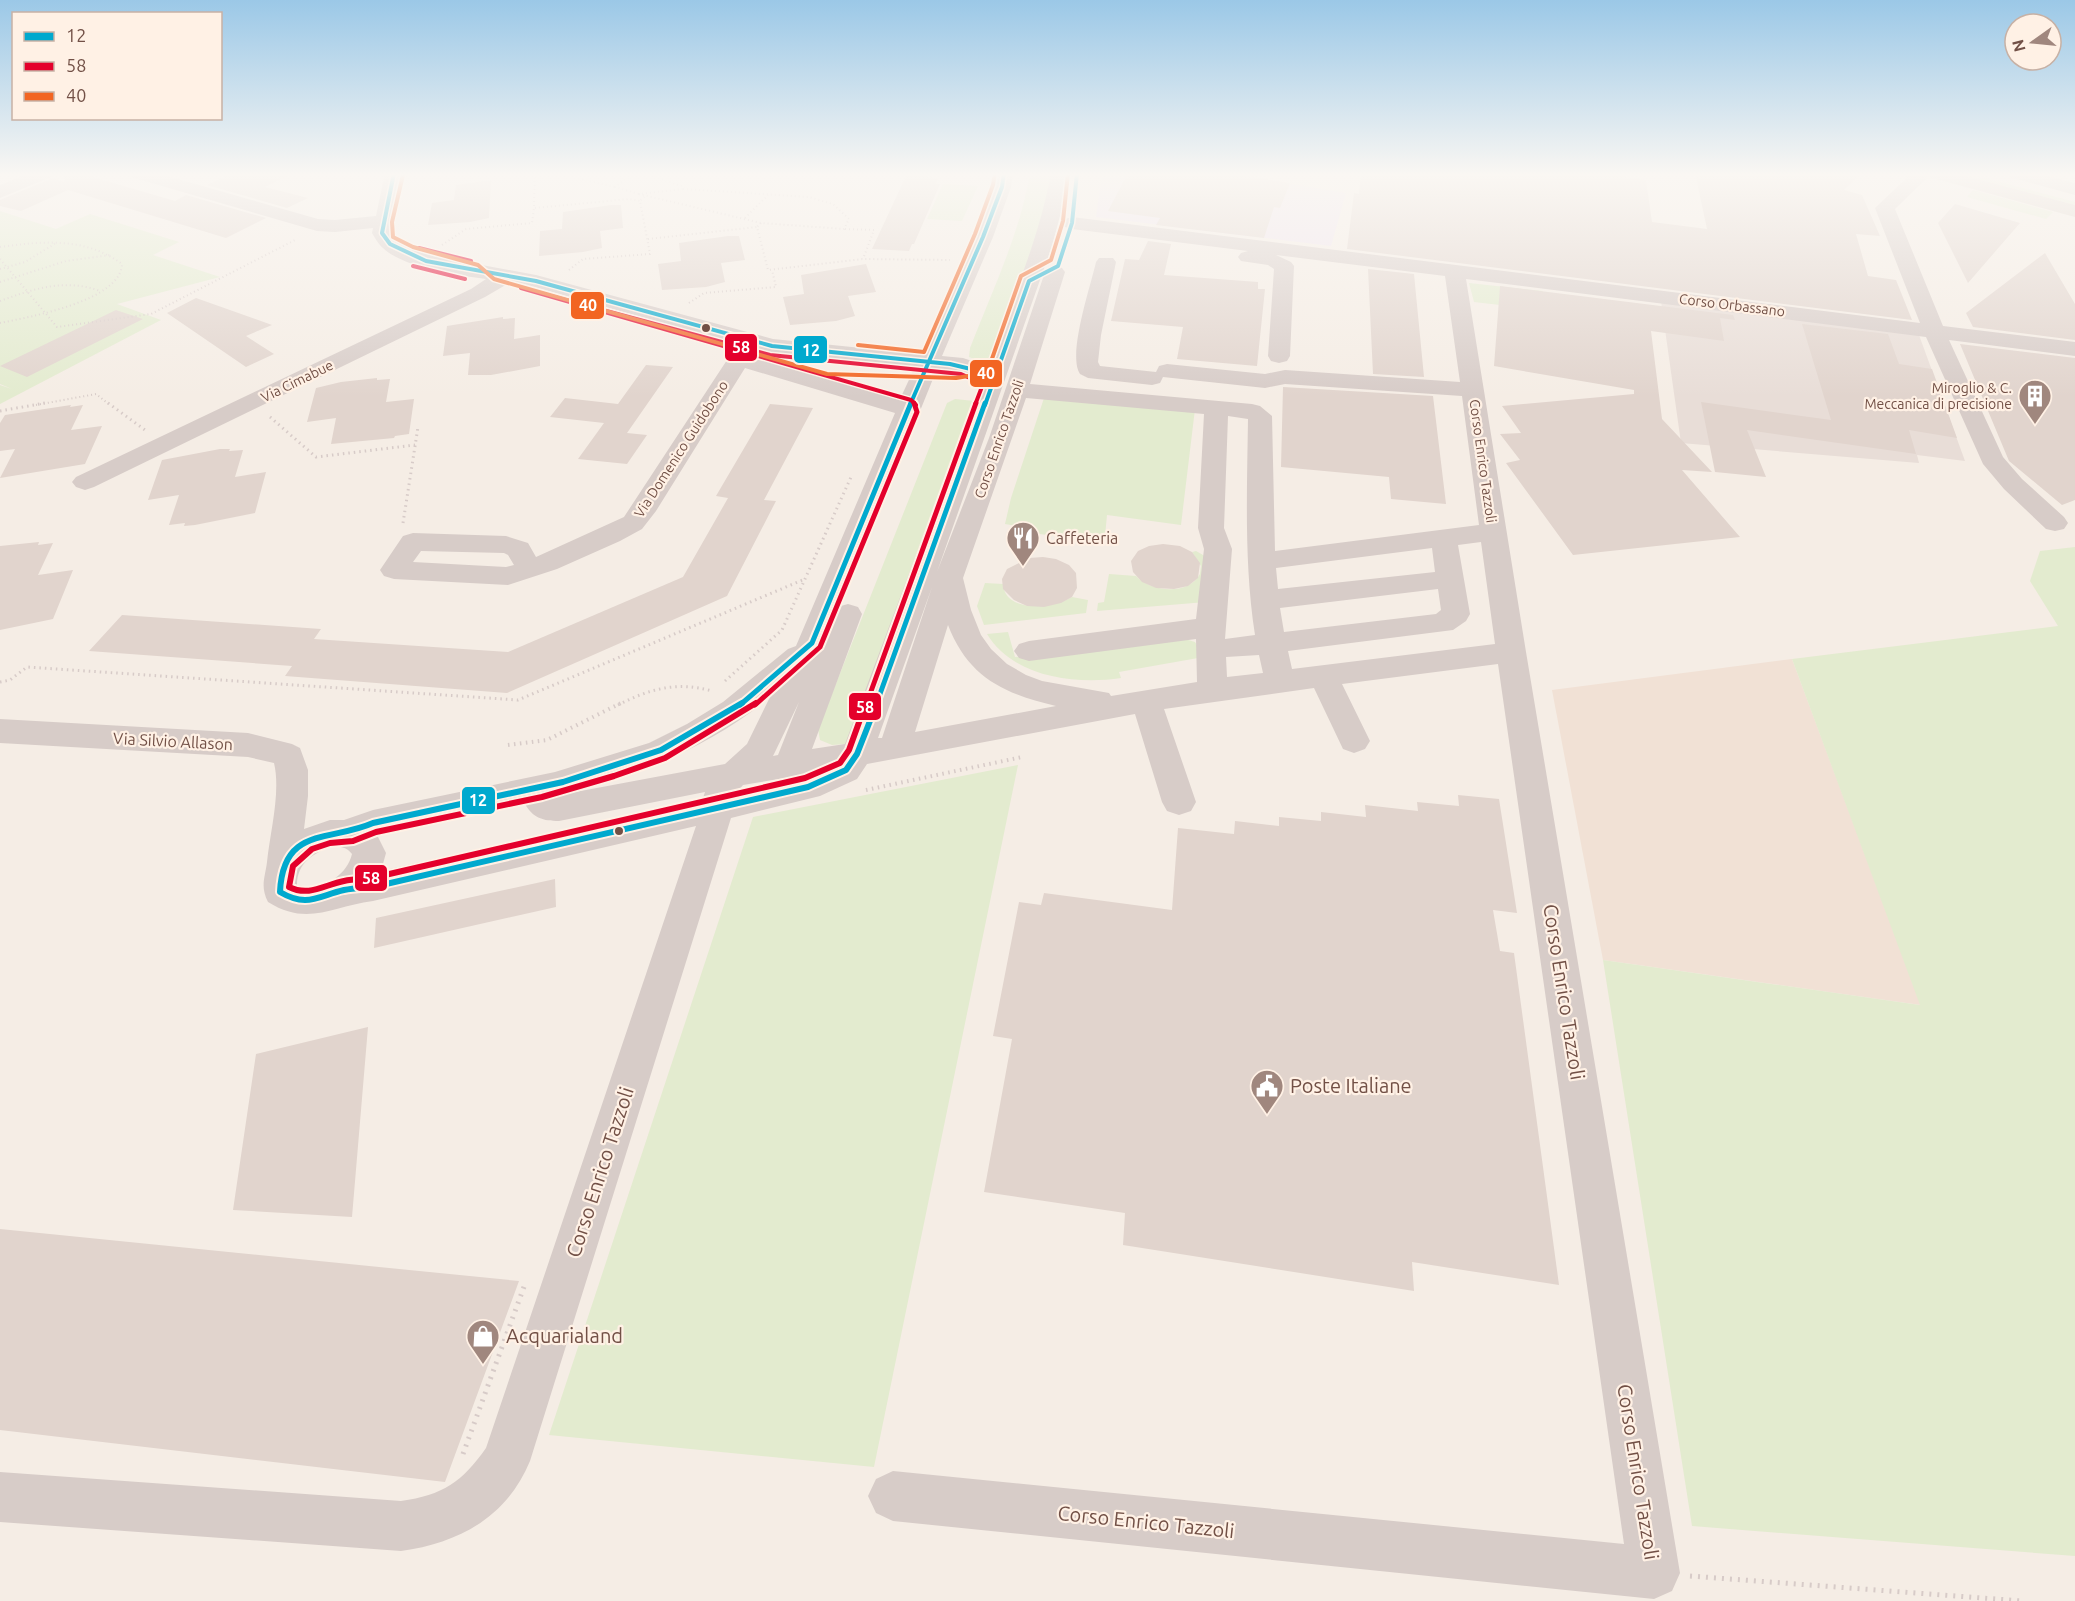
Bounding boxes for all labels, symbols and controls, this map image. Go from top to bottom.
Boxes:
legend [12,12,222,120]
north arrow [2003,12,2063,72]
text: 12 [66,25,86,45]
text: N [2008,38,2029,54]
text: 58 [66,55,86,75]
text: 40 [66,85,86,105]
line badge: 40 [570,291,605,320]
street label: Corso Orbassano [1678,291,1786,319]
text: 40 [579,296,597,314]
unlabelled marker [700,322,712,334]
line badge: 58 [724,333,758,362]
line badge: 12 [793,335,828,364]
text: 58 [732,338,750,356]
text: 12 [802,341,820,359]
street label: Via Cimabue [258,357,336,405]
line badge: 40 [969,359,1003,388]
text: 40 [977,364,995,382]
street label: Via Domenico Guidobono [631,378,731,520]
street label: Corso Enrico Tazzoli [971,378,1027,500]
building icon: Miroglio & C. Meccanica di precisione [2017,378,2053,425]
place label: Miroglio & C. Meccanica di precisione [1864,380,2012,412]
street label: Corso Enrico Tazzoli [1466,398,1500,524]
restaurant icon: Caffeteria [1005,520,1041,567]
place label: Caffeteria [1046,529,1118,547]
line badge: 58 [848,692,882,721]
text: 58 [856,698,874,716]
street label: Via Silvio Allason [113,729,233,753]
line badge: 12 [461,786,496,815]
text: 12 [469,791,487,809]
unlabelled marker [613,825,625,837]
line badge: 58 [354,864,388,892]
text: 58 [362,869,380,887]
street label: Corso Enrico Tazzoli [1539,902,1590,1081]
public building icon: Poste Italiane [1249,1068,1285,1115]
place label: Poste Italiane [1290,1074,1412,1097]
street label: Corso Enrico Tazzoli [561,1084,638,1260]
shop icon: Acquarialand [465,1318,501,1365]
place label: Acquarialand [506,1324,623,1347]
street label: Corso Enrico Tazzoli [1613,1382,1664,1561]
street label: Corso Enrico Tazzoli [1056,1501,1236,1542]

